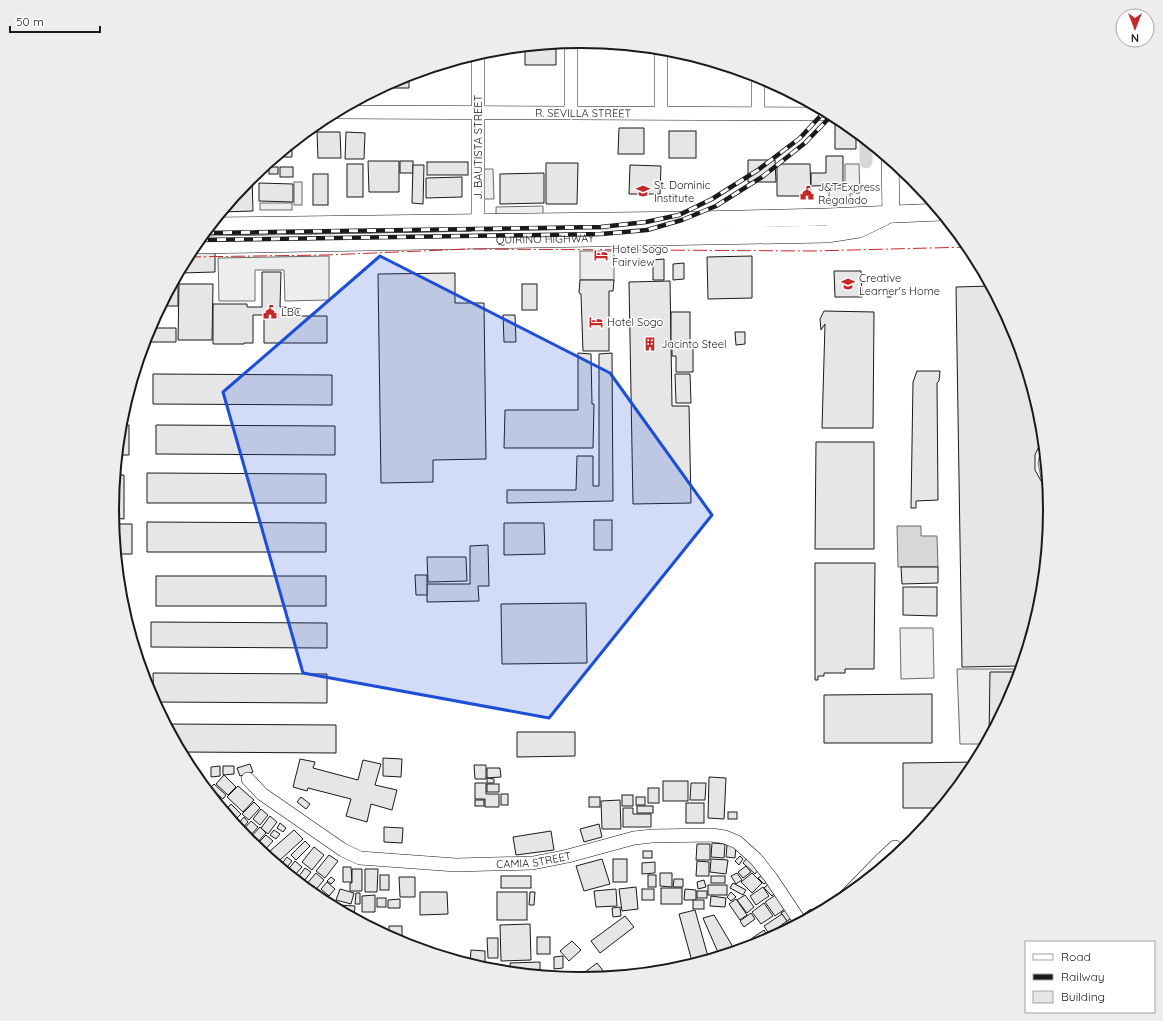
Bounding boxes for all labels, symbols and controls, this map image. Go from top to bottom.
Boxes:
scale bar [10,8,100,34]
north arrow [1115,8,1155,48]
text: 50 m [16,14,44,29]
text: N [1131,31,1139,45]
street label: J. BAUTISTA STREET [471,94,485,199]
street label: R. SEVILLA STREET [535,106,631,120]
place label: St. Dominic Institute [654,178,711,205]
place label: J&T Express Regalado [818,180,880,207]
school or university icon: St. Dominic Institute [635,183,651,199]
public building icon: J&T Express Regalado [799,185,815,201]
street label: QUIRINO HIGHWAY [496,231,594,247]
place label: Hotel Sogo Fairview [612,242,668,269]
hotel icon: Hotel Sogo Fairview [593,247,609,263]
place label: Creative Learner's Home [859,271,940,298]
school or university icon: Creative Learner's Home [840,276,856,292]
public building icon: LBC [262,304,278,320]
place label: LBC [281,305,301,319]
hotel icon: Hotel Sogo [588,314,604,330]
place label: Hotel Sogo [607,315,663,329]
building icon: Jacinto Steel [642,336,658,352]
place label: Jacinto Steel [661,337,727,351]
street label: CAMIA STREET [496,848,573,871]
legend [1025,941,1155,1013]
text: Road [1061,949,1091,964]
text: Railway [1061,969,1105,984]
text: Building [1061,989,1105,1004]

